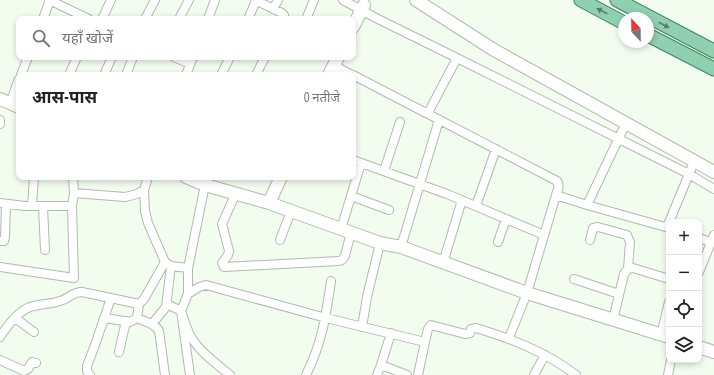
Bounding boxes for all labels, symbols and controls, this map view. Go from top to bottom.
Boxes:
one-way arrow [596,8,608,15]
north arrow [618,12,654,48]
search box [16,16,356,60]
one-way arrow [658,22,669,28]
icon: search [30,27,52,49]
text: यहाँ खोजें [62,28,113,47]
text: आस-पास [32,86,97,108]
text: 0 नतीजे [304,89,340,106]
map controls [666,219,702,363]
button: + [666,219,702,255]
button: − [666,255,702,291]
button: locate [666,291,702,327]
button: layers [666,327,702,363]

